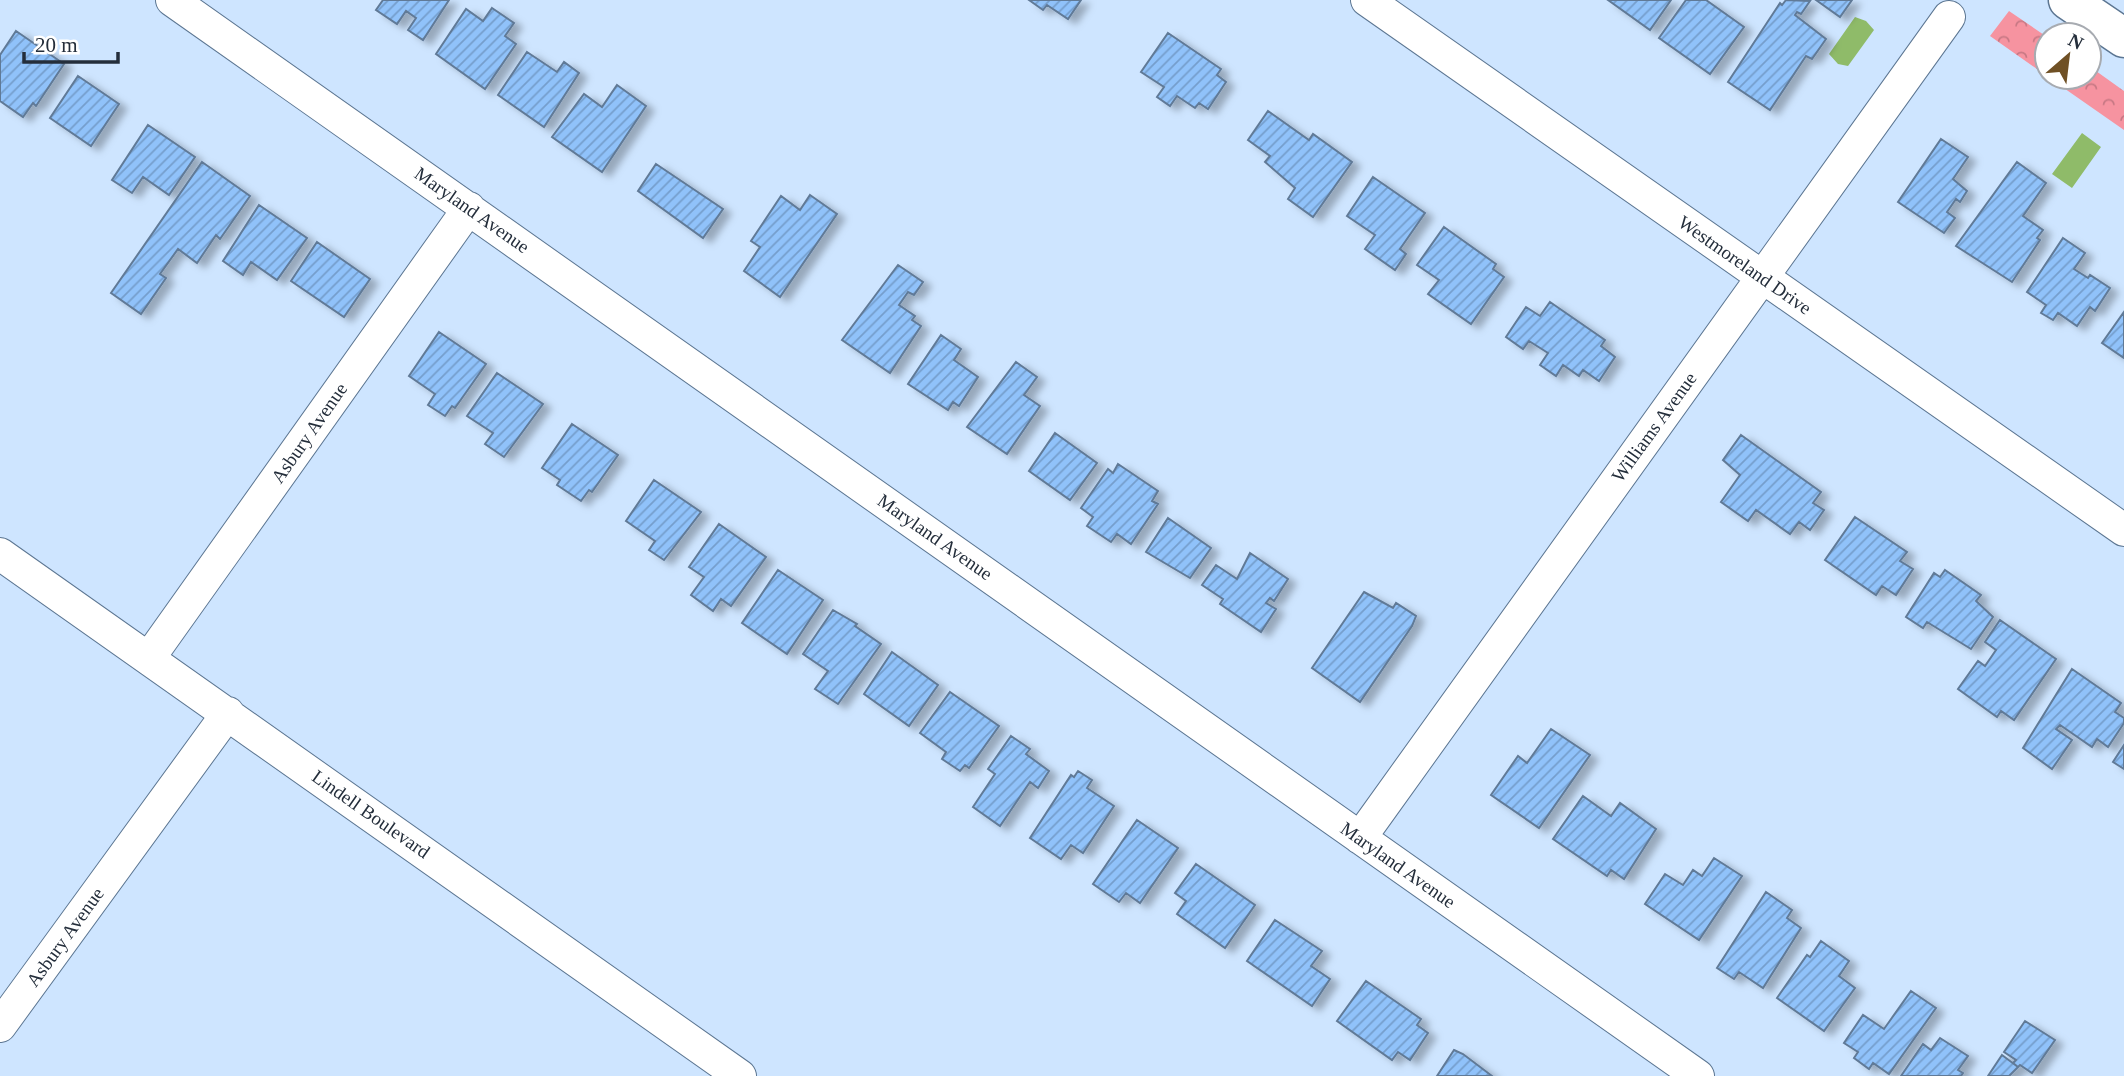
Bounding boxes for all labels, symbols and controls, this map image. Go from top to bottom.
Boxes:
scale bar [24,21,119,65]
north arrow [2033,21,2103,91]
text: N [2065,29,2087,54]
text: 20 m [35,33,78,57]
street label: Maryland Avenue [411,163,533,257]
street label: Westmoreland Drive [1675,211,1815,319]
street label: Williams Avenue [1607,368,1701,486]
street label: Asbury Avenue [267,379,351,487]
street label: Maryland Avenue [874,490,996,584]
street label: Lindell Boulevard [308,766,434,863]
street label: Maryland Avenue [1337,818,1459,912]
street label: Asbury Avenue [22,883,108,991]

